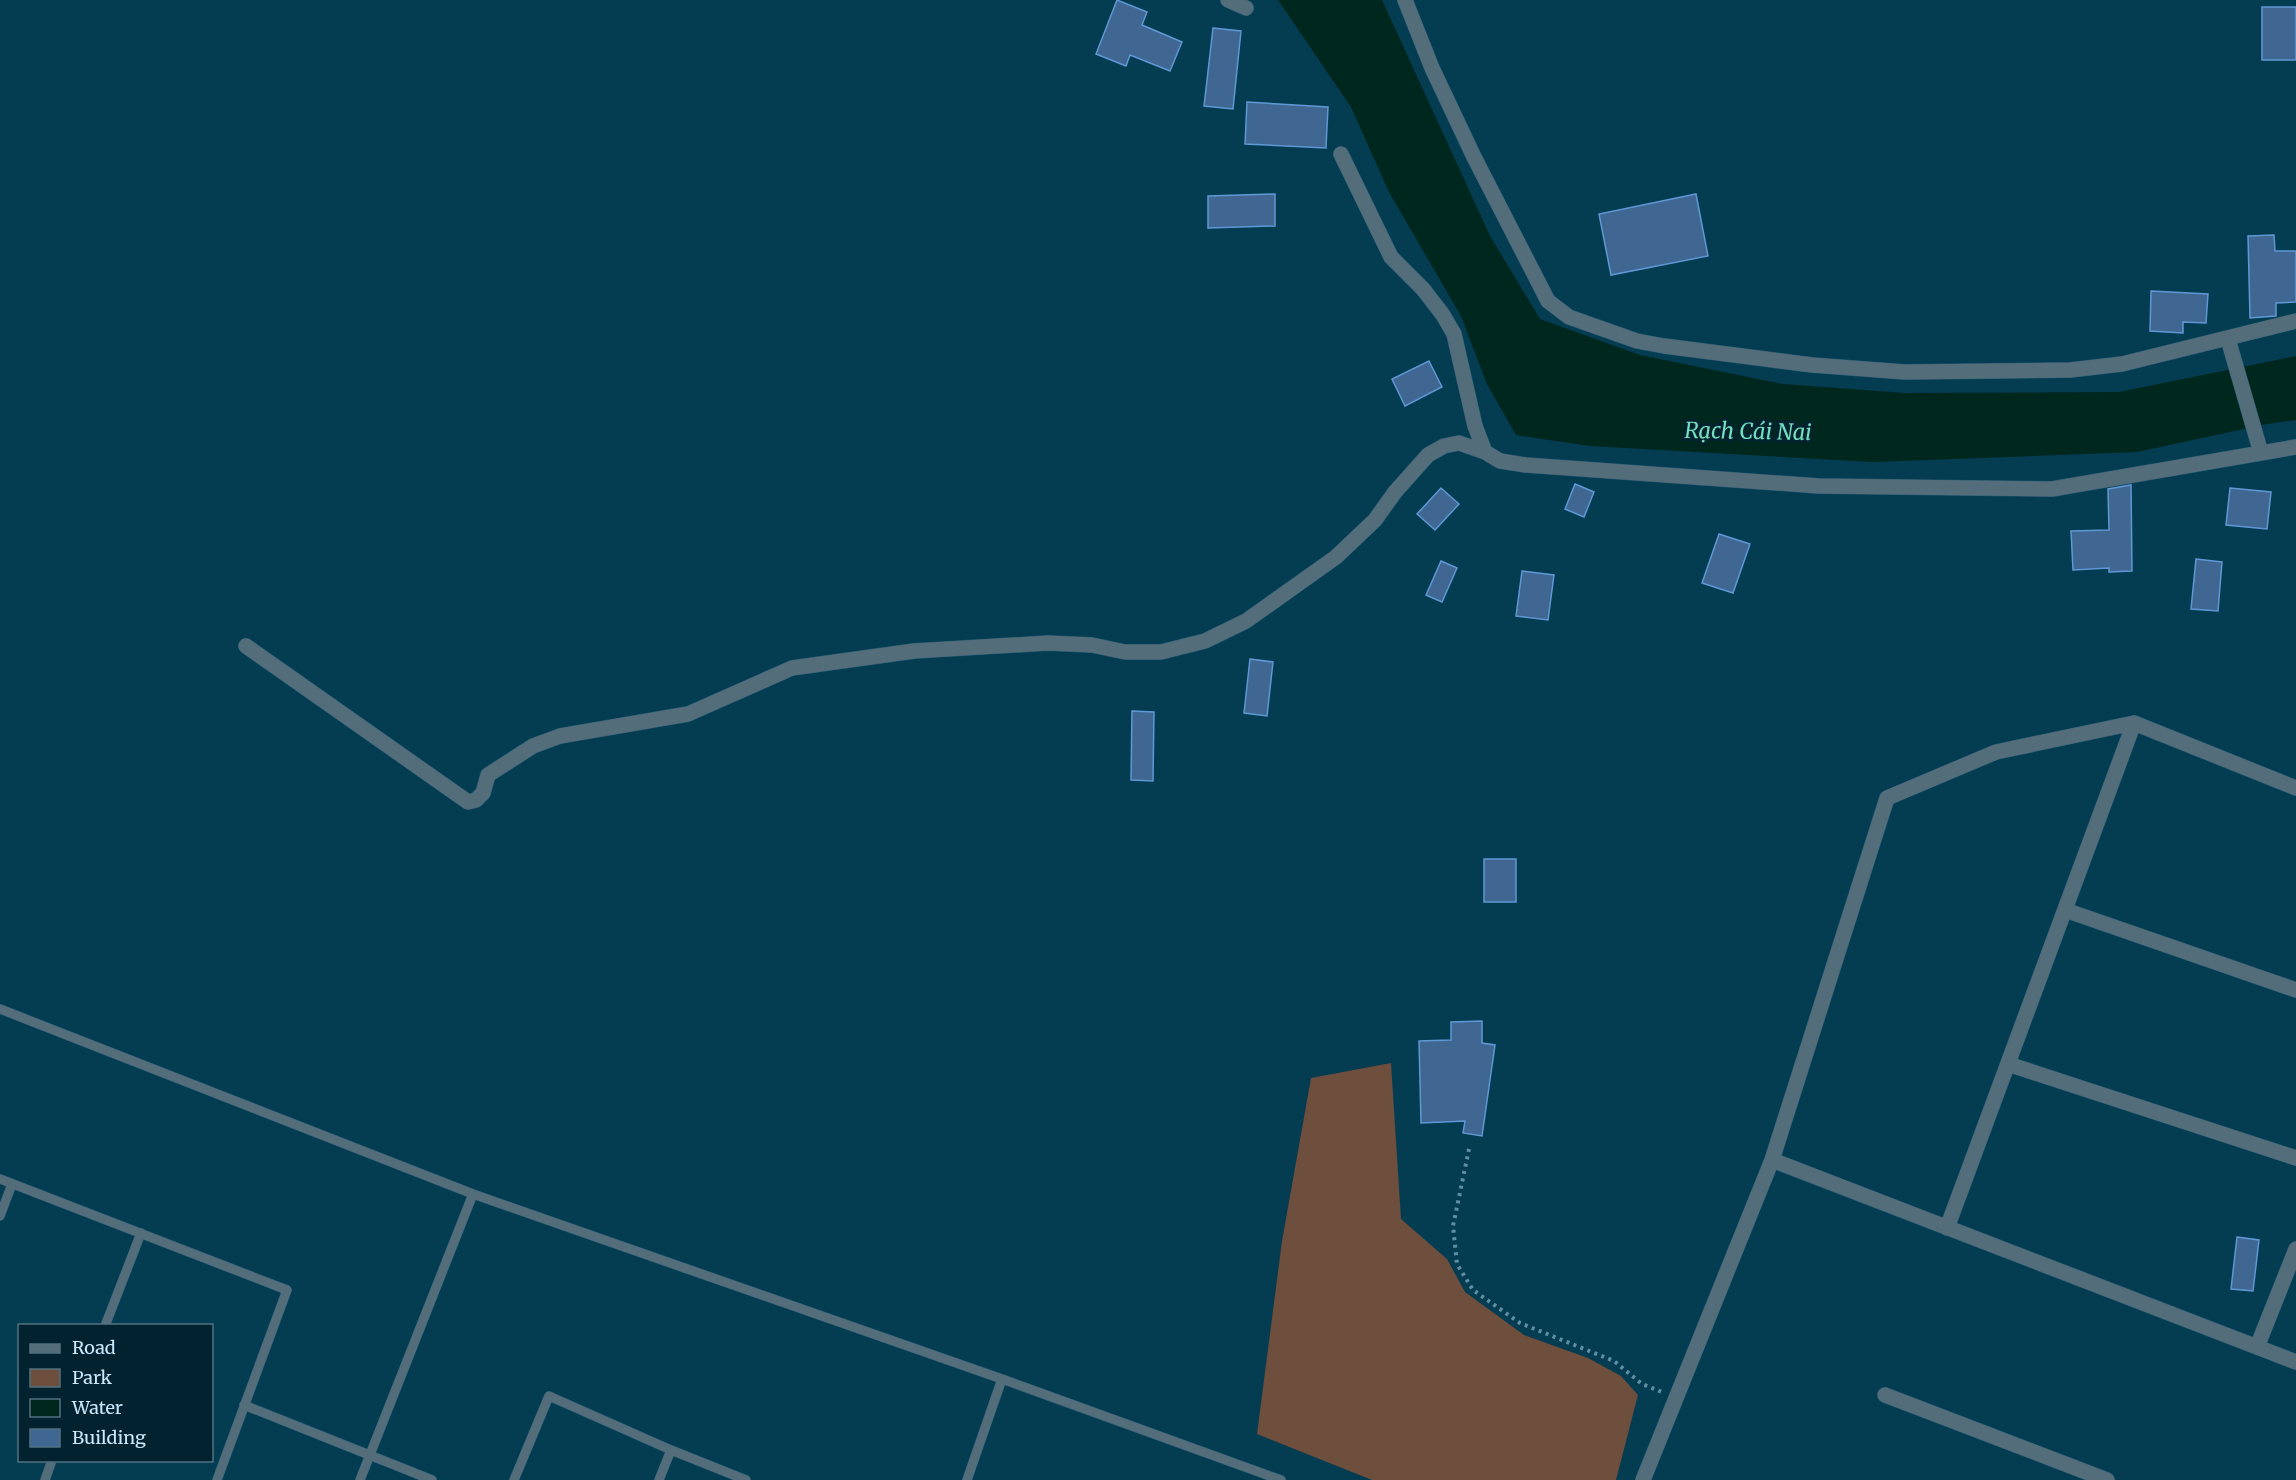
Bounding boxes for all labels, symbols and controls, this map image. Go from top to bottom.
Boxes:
water label: Rạch Cái Nai [1684,416,1812,446]
legend [18,1324,213,1462]
text: Road [72,1336,116,1359]
text: Park [72,1366,113,1389]
text: Water [71,1396,123,1419]
text: Building [72,1426,146,1449]

